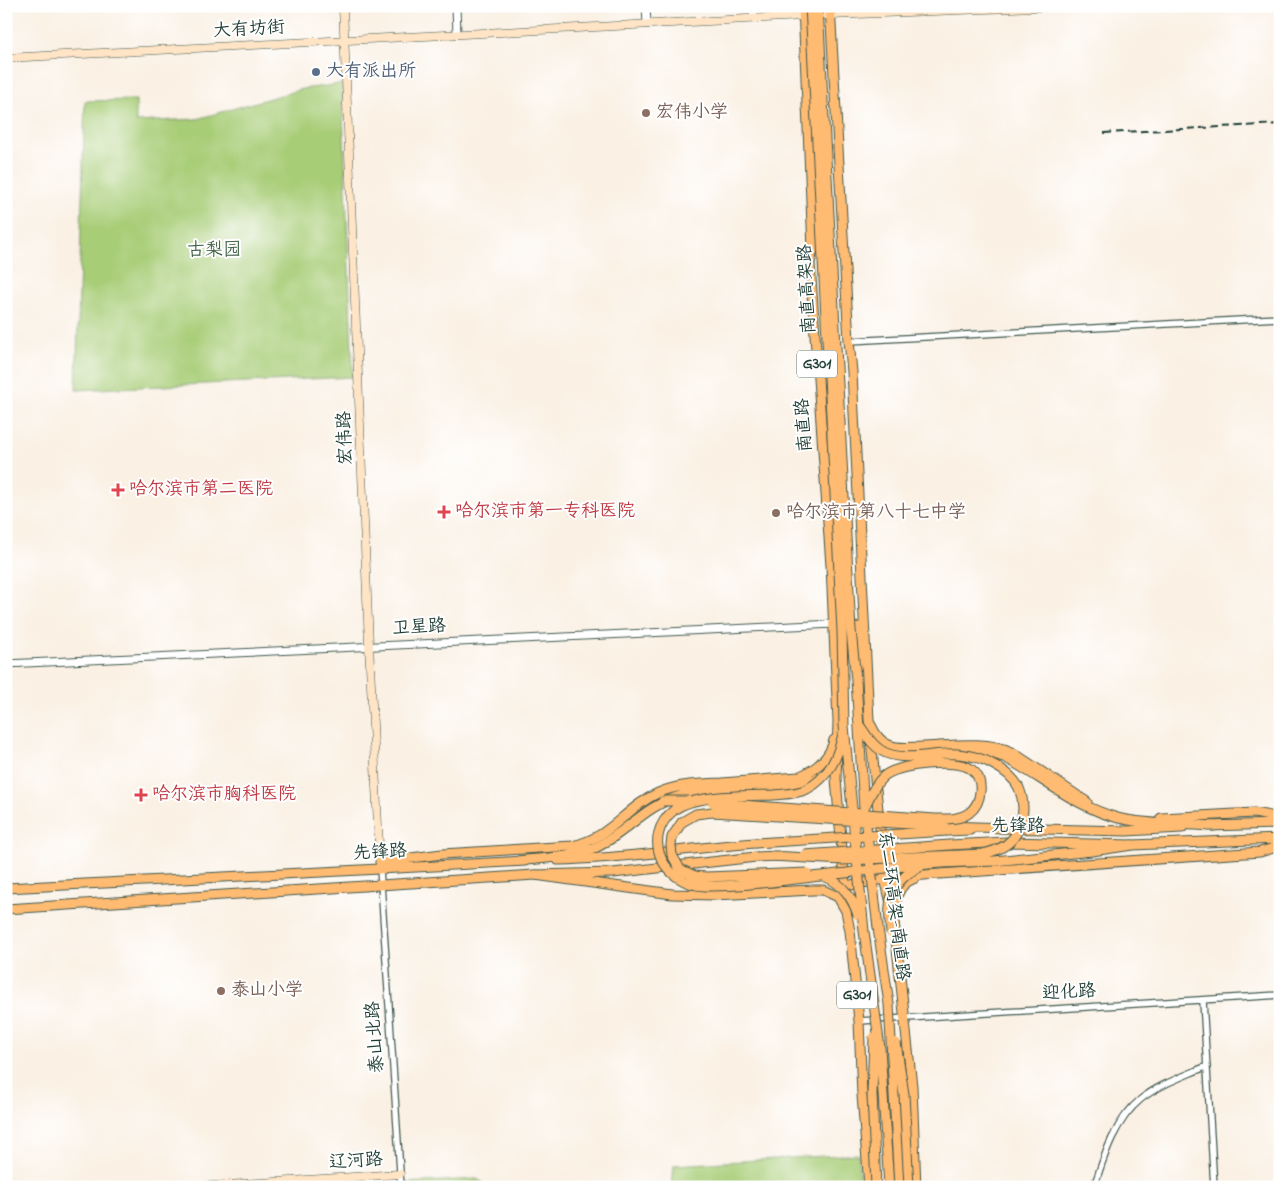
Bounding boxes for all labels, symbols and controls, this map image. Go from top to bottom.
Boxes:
street label: 大有坊街 [212,15,286,45]
place label: 大有派出所 [326,59,416,85]
marker: 大有派出所 [310,66,322,78]
place label: 宏伟小学 [656,100,728,126]
marker: 宏伟小学 [640,107,652,119]
park label: 古梨园 [187,238,241,264]
street label: 南直高架路 [793,243,823,335]
road number: G301 [797,350,837,378]
street label: 南直路 [790,397,820,453]
street label: 宏伟路 [332,411,360,465]
place label: 哈尔滨市第二医院 [129,477,273,503]
marker: 哈尔滨市第二医院 [111,483,125,497]
place label: 哈尔滨市第一专科医院 [455,499,635,525]
place label: 哈尔滨市第八十七中学 [786,500,966,526]
marker: 哈尔滨市第一专科医院 [437,505,451,519]
marker: 哈尔滨市第八十七中学 [770,507,782,519]
street label: 卫星路 [391,614,447,642]
place label: 哈尔滨市胸科医院 [152,782,296,808]
marker: 哈尔滨市胸科医院 [134,788,148,802]
street label: 先锋路 [991,814,1045,840]
street label: 东二环高架-南直路 [871,830,915,982]
street label: 先锋路 [352,839,408,867]
place label: 泰山小学 [231,978,303,1004]
street label: 迎化路 [1041,979,1097,1007]
road number: G301 [837,982,877,1008]
marker: 泰山小学 [215,985,227,997]
street label: 泰山北路 [361,1000,391,1074]
street label: 辽河路 [328,1147,384,1177]

